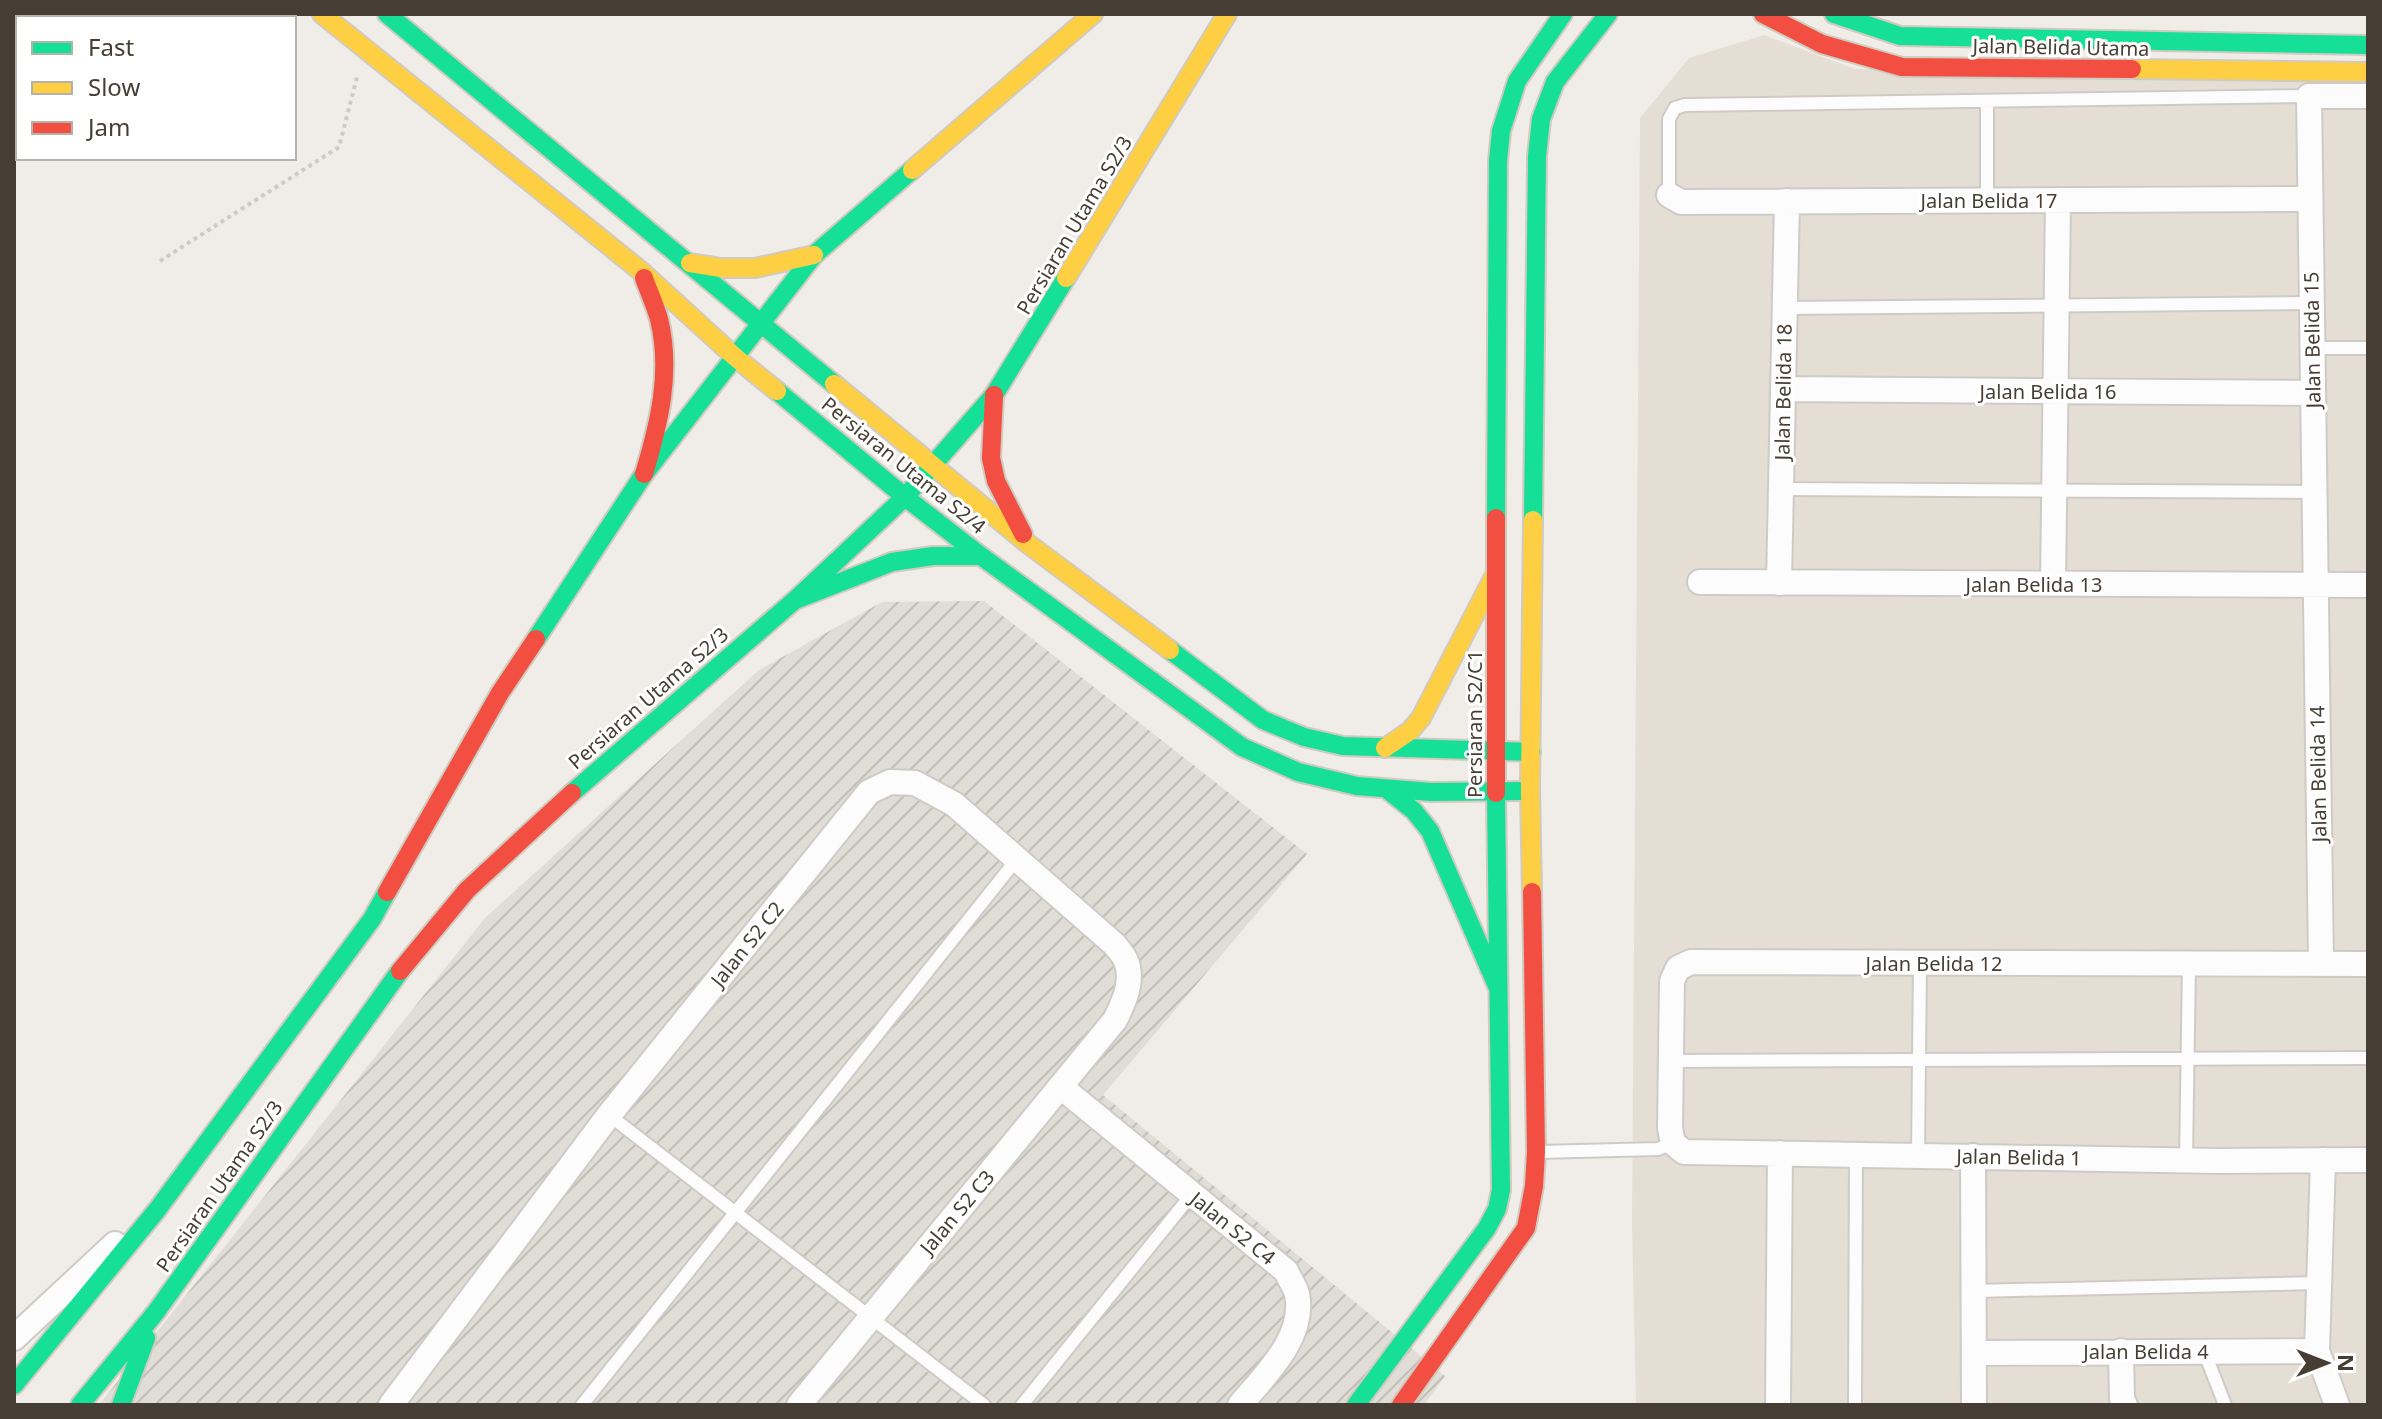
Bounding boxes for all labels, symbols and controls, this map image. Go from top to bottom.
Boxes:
legend [16,16,296,160]
text: Fast [88,30,134,63]
street label: Jalan Belida Utama [1970,32,2150,62]
text: Slow [88,70,140,103]
text: Jam [86,110,130,143]
street label: Persiaran Utama S2/3 [1010,131,1138,319]
street label: Jalan Belida 17 [1919,187,2057,214]
street label: Jalan Belida 15 [2297,271,2327,411]
street label: Jalan Belida 18 [1768,323,1798,463]
street label: Jalan Belida 16 [1978,378,2116,405]
street label: Persiaran Utama S2/4 [816,390,992,540]
street label: Jalan Belida 13 [1964,571,2102,598]
street label: Persiaran Utama S2/3 [562,621,734,775]
street label: Persiaran S2/C1 [1461,650,1488,798]
street label: Jalan Belida 14 [2303,705,2333,845]
street label: Jalan S2 C2 [703,896,790,994]
street label: Jalan Belida 12 [1864,950,2002,977]
street label: Persiaran Utama S2/3 [150,1095,288,1277]
street label: Jalan Belida 1 [1954,1142,2082,1172]
street label: Jalan S2 C3 [912,1164,1000,1261]
street label: Jalan S2 C4 [1183,1184,1282,1271]
north arrow [2286,1323,2366,1403]
street label: Jalan Belida 4 [2081,1338,2209,1365]
text: N [2332,1354,2362,1372]

